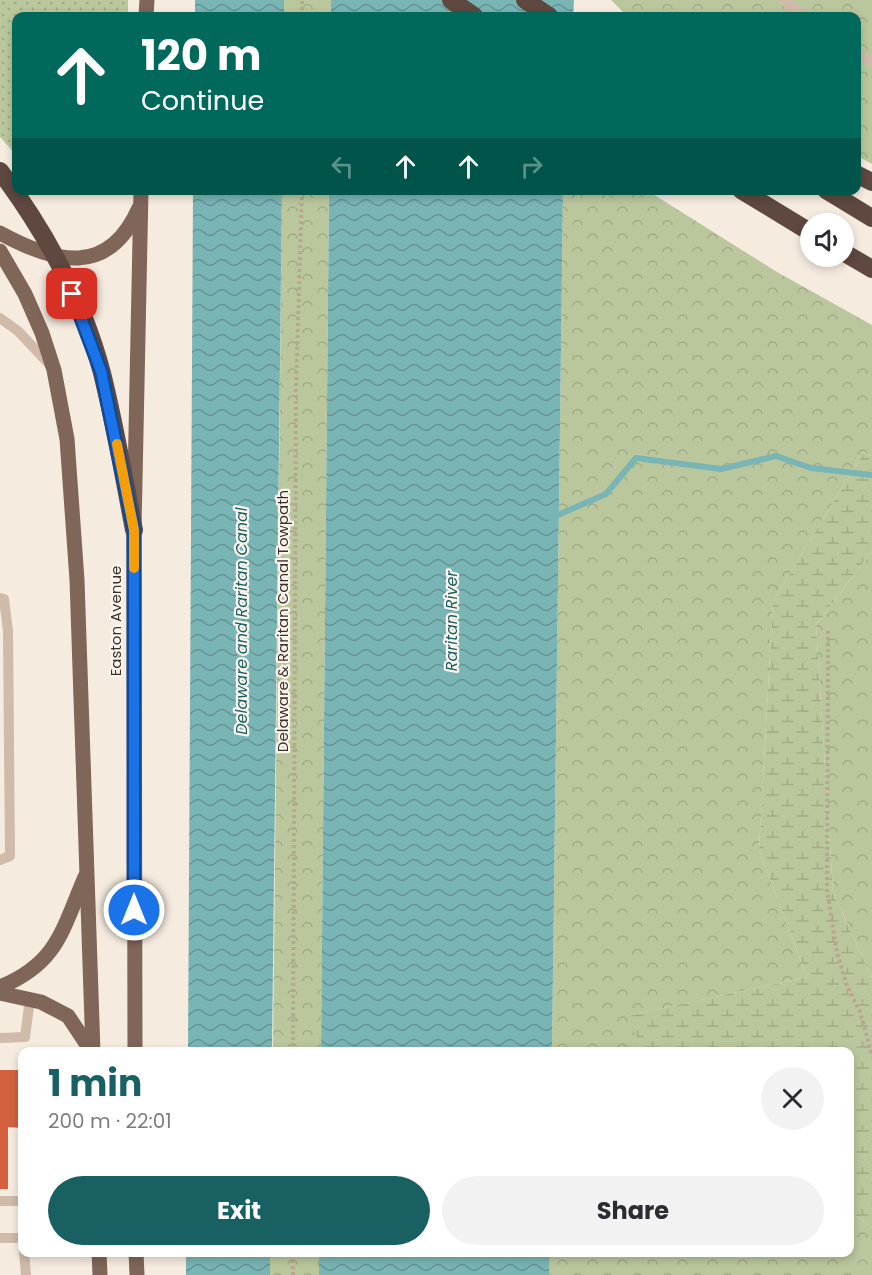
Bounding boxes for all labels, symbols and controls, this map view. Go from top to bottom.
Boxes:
text: 120 m [141,26,262,85]
icon: ahead [42,36,120,114]
text: Continue [141,82,264,119]
icon: left [326,150,359,183]
icon: ahead [389,150,422,183]
icon: ahead [452,150,485,183]
icon: right [515,150,548,183]
map controls [800,213,854,267]
button: sound [800,213,854,267]
pin [46,268,97,319]
icon: arrive [55,277,88,310]
street label: Delaware & Raritan Canal Towpath [272,490,293,752]
water label: Delaware and Raritan Canal [230,507,253,735]
street label: Easton Avenue [105,566,126,676]
water label: Raritan River [440,570,463,671]
position arrow [102,878,166,942]
text: 1 min [48,1058,142,1109]
button: close [761,1067,824,1130]
text: 200 m · 22:01 [48,1107,172,1135]
button: Exit [48,1176,430,1245]
button: Share [442,1176,824,1245]

